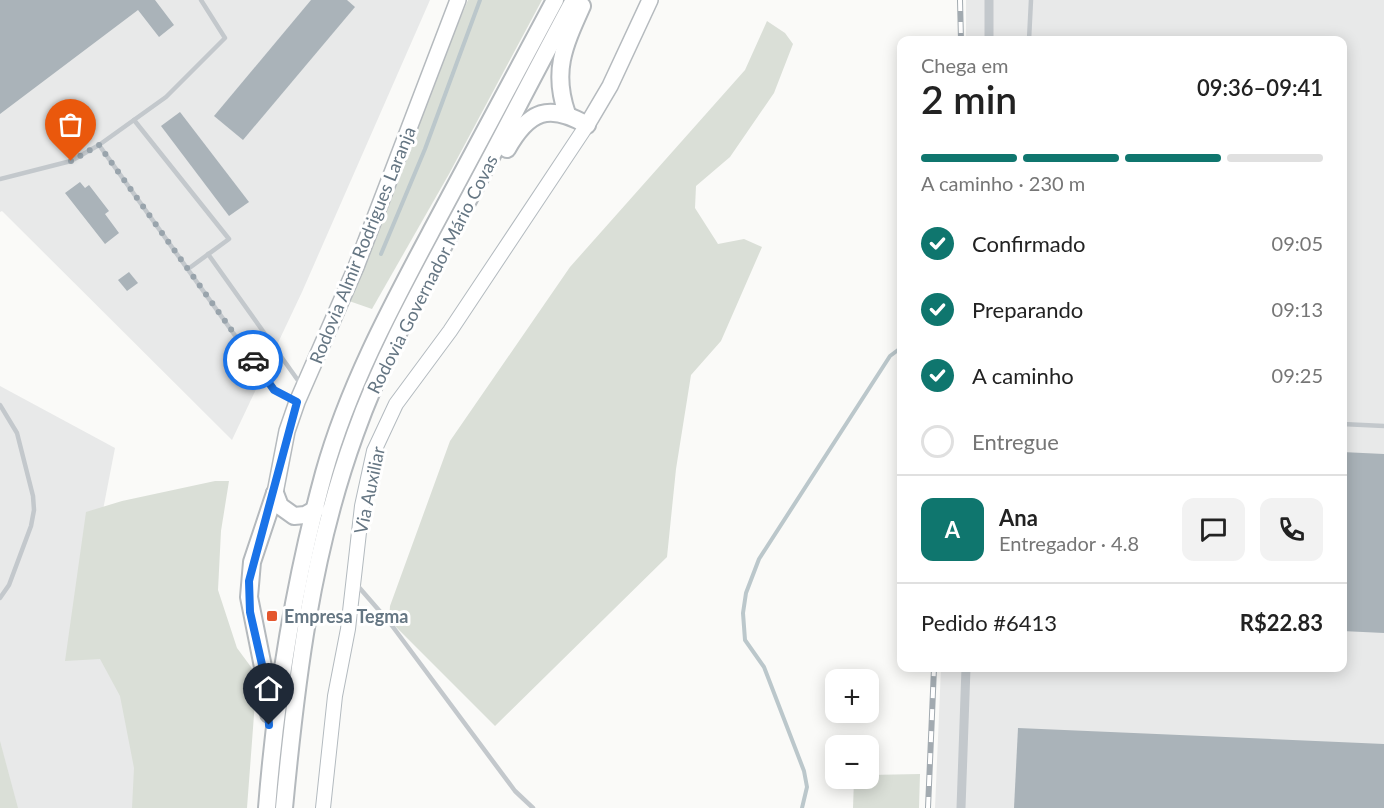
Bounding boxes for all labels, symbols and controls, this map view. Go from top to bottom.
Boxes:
text: Chega em [921,53,1009,77]
text: 09:36–09:41 [1197,74,1323,101]
text: 2 min [921,76,1017,122]
pin [45,99,96,161]
icon: bag [54,108,87,141]
street label: Rodovia Almir Rodrigues Laranja [304,123,420,367]
street label: Rodovia Governador Mário Covas [362,151,502,397]
text: A caminho · 230 m [921,171,1085,195]
icon: check [921,227,954,260]
text: Confirmado [972,230,1085,257]
text: 09:05 [1272,231,1323,255]
icon: check [921,293,954,326]
text: Preparando [972,296,1083,323]
text: 09:13 [1272,297,1323,321]
courier [223,330,283,390]
icon: car [237,344,270,377]
icon: check [921,359,954,392]
text: A caminho [972,362,1074,389]
text: 09:25 [1272,363,1323,387]
text: Entregue [972,428,1059,455]
street label: Via Auxiliar [349,444,389,536]
button: chat [1182,498,1245,561]
button: phone [1260,498,1323,561]
text: Ana [999,504,1038,531]
text: A [945,516,960,543]
text: Entregador · 4.8 [999,531,1139,555]
place label: Empresa Tegma [284,605,408,627]
marker: Empresa Tegma [265,609,279,623]
text: Pedido #6413 [921,609,1057,636]
text: R$22.83 [1240,609,1323,636]
pin [243,663,294,725]
map controls [825,669,879,789]
button: + [825,669,879,723]
icon: home [252,672,285,705]
button: − [825,735,879,789]

